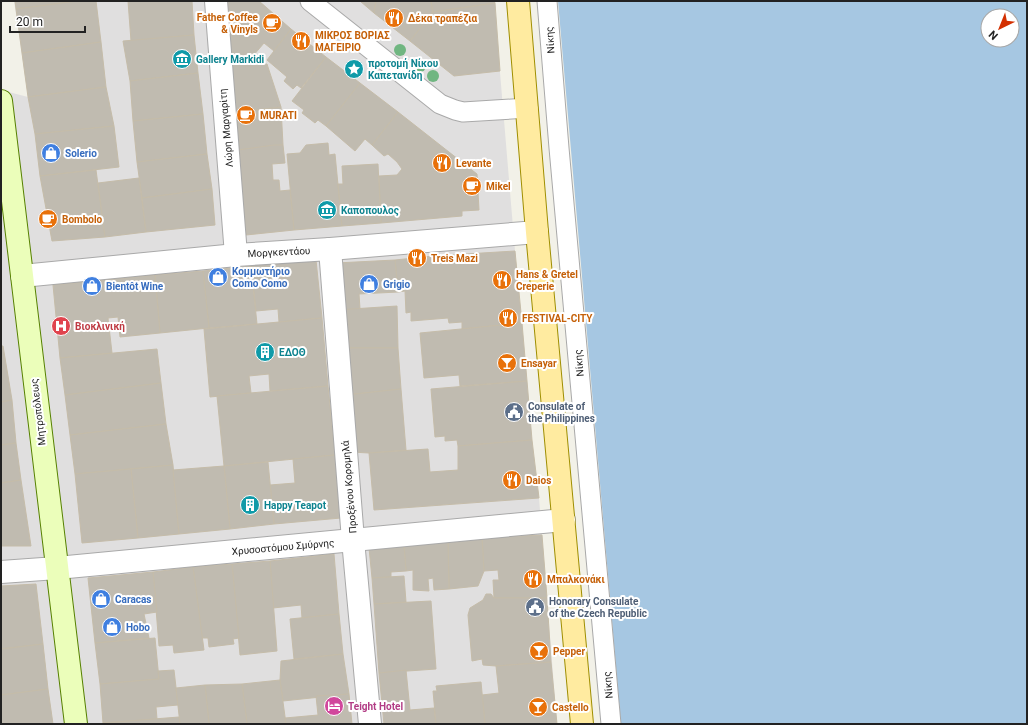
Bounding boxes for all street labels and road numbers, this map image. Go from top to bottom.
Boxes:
street label: Νίκης [544,26,557,54]
street label: Λώρη Μαργαρίτη [217,88,235,168]
street label: Μοργκεντάου [247,245,311,259]
street label: Νίκης [572,349,587,377]
street label: Μητροπόλεως [28,378,49,446]
street label: Προξένου Κορομηλά [339,440,360,534]
street label: Χρυσοστόμου Σμύρνης [231,537,335,558]
street label: Νίκης [601,671,616,699]

